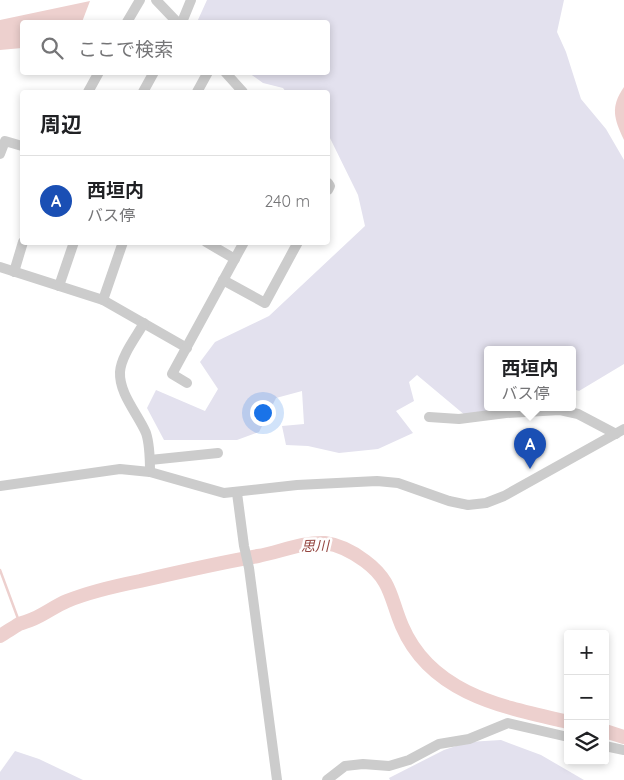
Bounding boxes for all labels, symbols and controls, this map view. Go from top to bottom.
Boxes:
search box [20,20,330,75]
icon: search [38,34,66,62]
text: ここで検索 [78,37,173,61]
text: 周辺 [40,111,82,137]
text: 西垣内 [87,178,144,202]
text: A [51,191,61,211]
text: 240 m [264,191,310,211]
text: バス停 [87,205,135,225]
popup [484,346,576,411]
text: 西垣内 [501,356,559,380]
text: バス停 [501,383,550,403]
your location [250,400,276,426]
pin: A [514,428,546,469]
water label: 思川 [301,537,331,555]
map controls [564,630,609,765]
button: + [564,630,609,675]
button: − [564,675,609,720]
button: layers [564,720,609,765]

